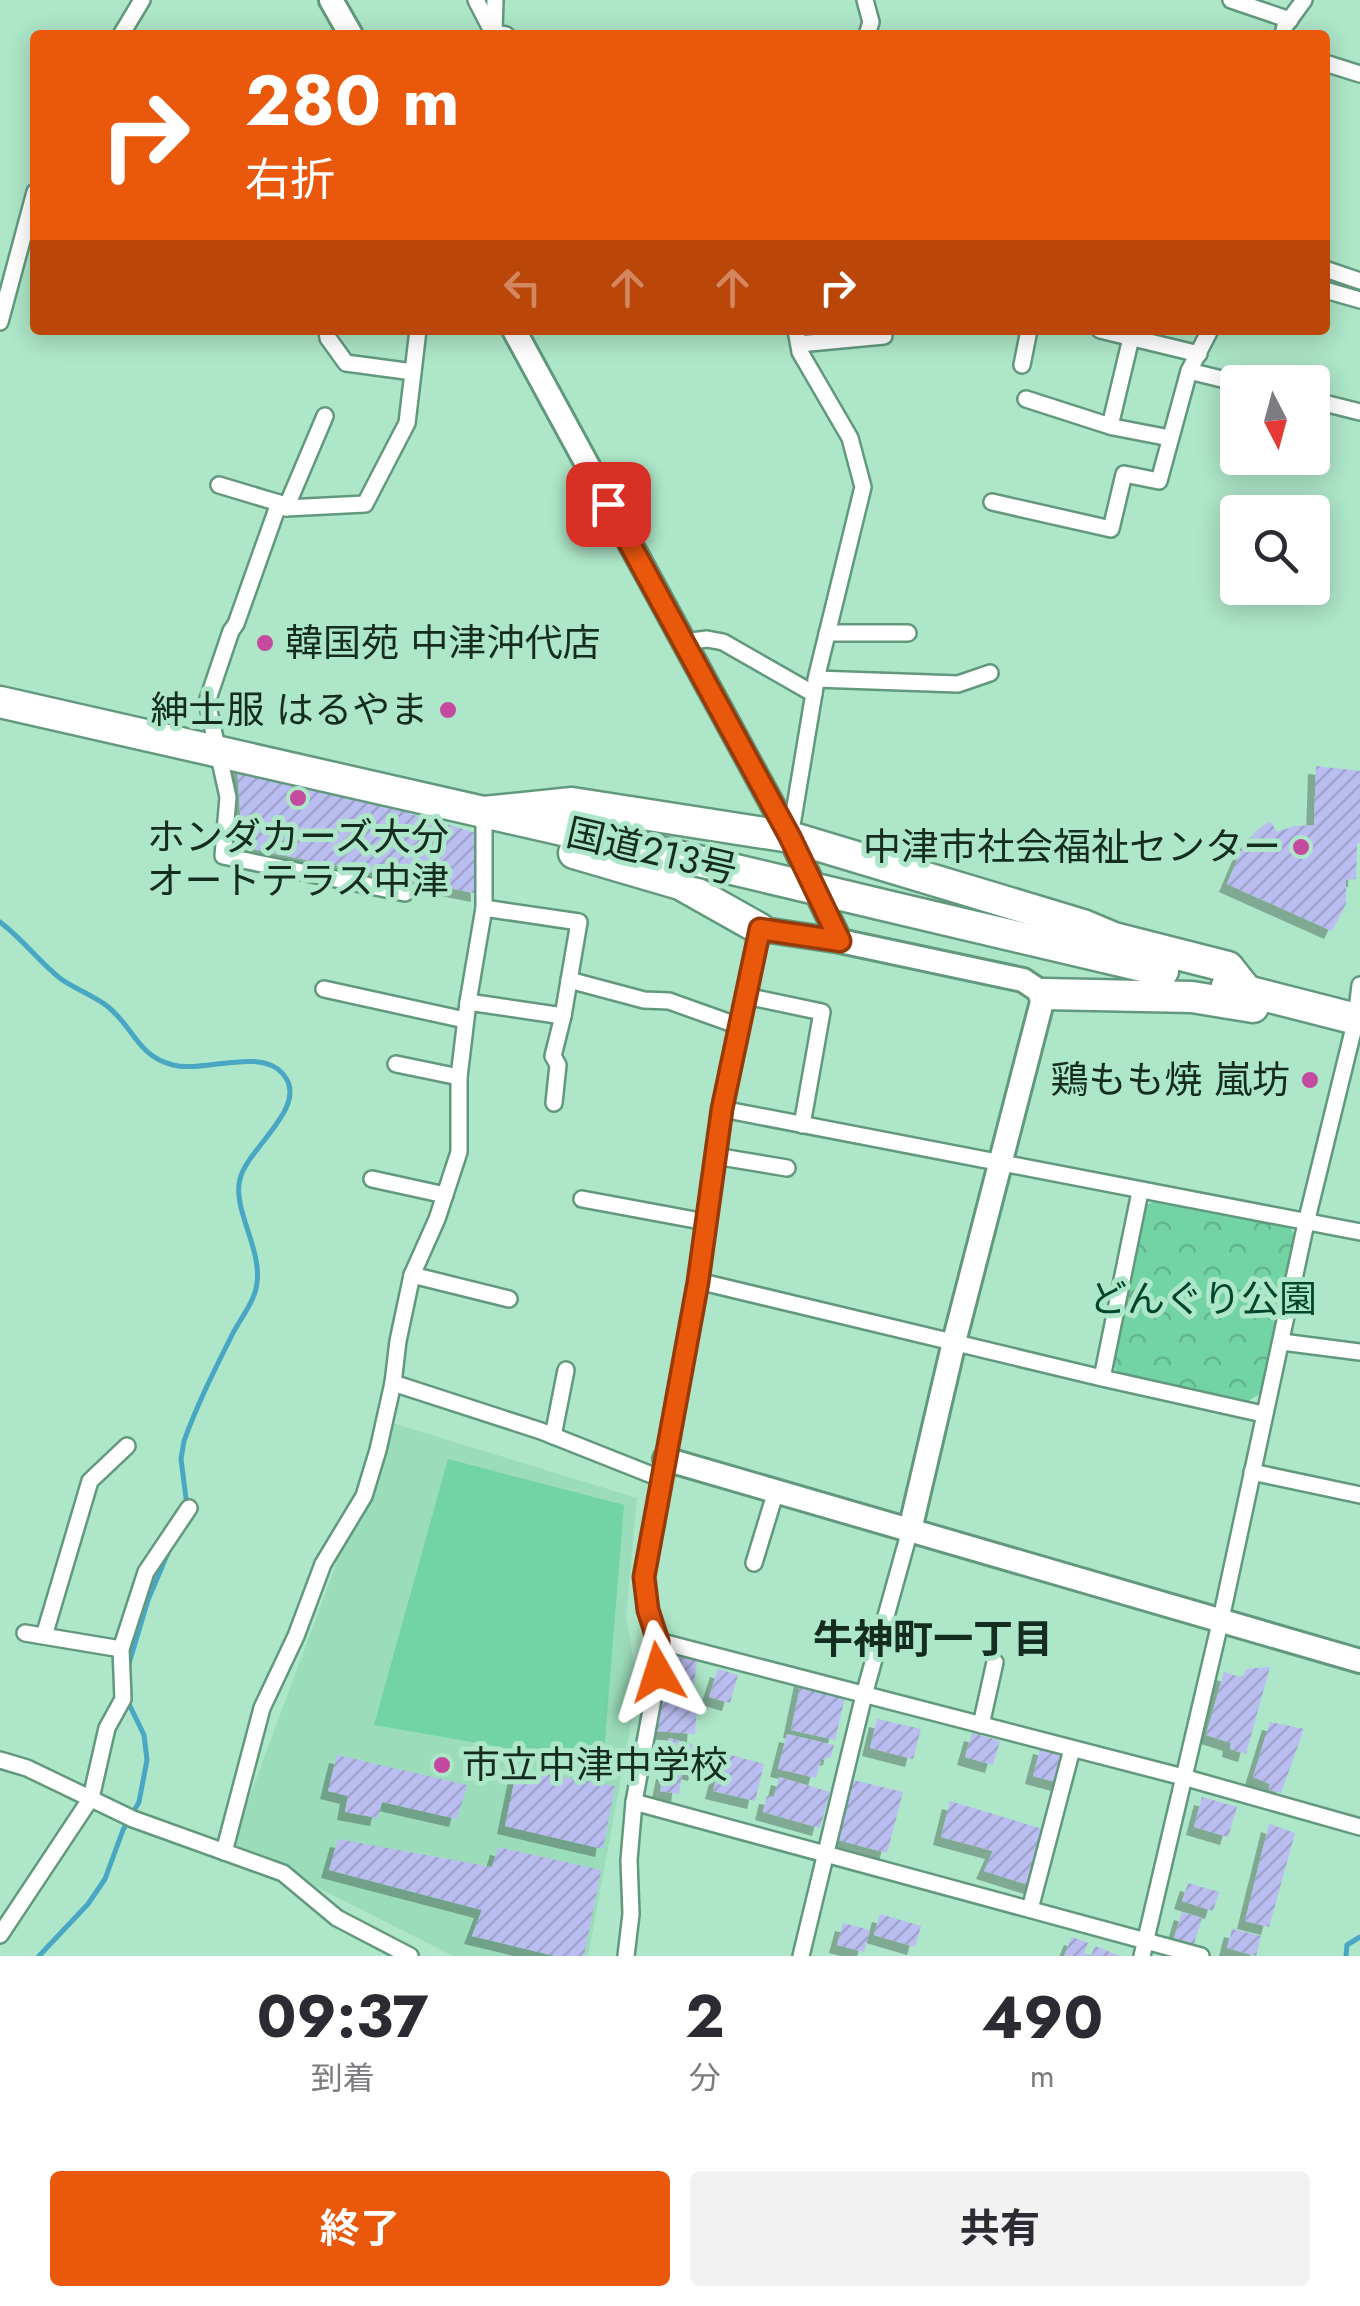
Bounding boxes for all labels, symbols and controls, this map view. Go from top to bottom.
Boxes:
text: 280 m [245,50,460,151]
icon: right [80,70,210,200]
text: 右折 [245,147,335,212]
icon: left [495,260,550,315]
icon: ahead [600,260,655,315]
icon: ahead [705,260,760,315]
icon: right [810,260,865,315]
north arrow [1220,365,1330,475]
map controls [1220,365,1330,605]
pin [566,462,651,547]
icon: arrive [581,477,636,532]
button: search [1220,495,1330,605]
place label: 韓国苑 中津沖代店 [285,615,600,670]
marker: 韓国苑 中津沖代店 [254,632,276,654]
place label: 紳士服 はるやま [151,682,428,737]
marker: 紳士服 はるやま [437,699,459,721]
marker: ホンダカーズ大分 オートテラス中津 [287,787,309,809]
street label: 国道213号 [561,804,743,897]
place label: ホンダカーズ大分 オートテラス中津 [146,809,450,908]
place label: 中津市社会福祉センター [863,819,1281,874]
marker: 中津市社会福祉センター [1290,836,1312,858]
place label: 鶏もも焼 嵐坊 [1051,1052,1290,1107]
marker: 鶏もも焼 嵐坊 [1299,1069,1321,1091]
park label: どんぐり公園 [1089,1271,1317,1326]
district label: 牛神町一丁目 [813,1610,1053,1668]
position arrow [606,1620,710,1724]
place label: 市立中津中学校 [462,1737,728,1792]
marker: 市立中津中学校 [431,1754,453,1776]
text: 09:37 [257,1973,429,2060]
text: 2 [685,1973,725,2060]
text: 490 [981,1974,1103,2061]
text: m [1030,2053,1055,2099]
text: 到着 [311,2055,375,2101]
text: 分 [689,2055,721,2101]
button: 終了 [50,2171,670,2286]
button: 共有 [690,2171,1310,2286]

